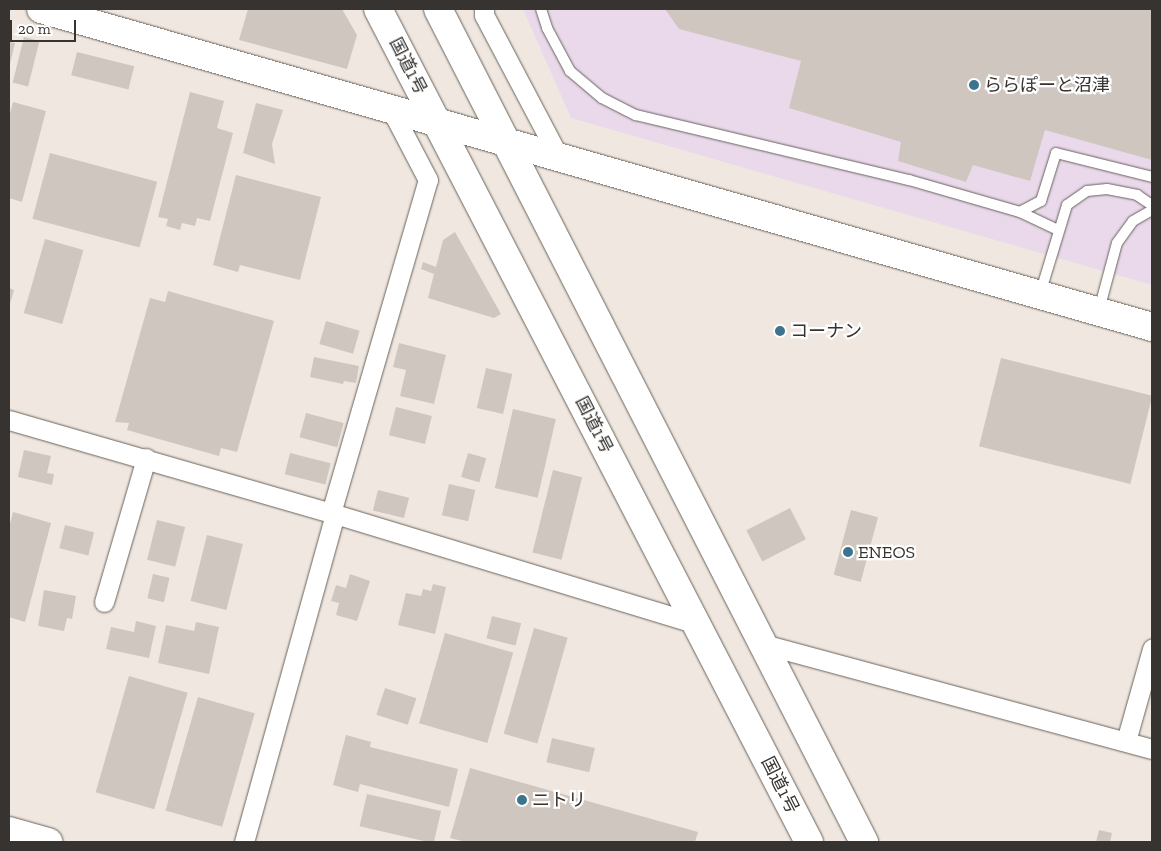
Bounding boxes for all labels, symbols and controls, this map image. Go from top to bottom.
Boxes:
scale bar [12,10,79,42]
text: 20 m [18,20,51,38]
street label: 国道1号 [385,34,431,98]
place label: ららぽーと沼津 [984,74,1110,96]
marker: ららぽーと沼津 [968,79,980,91]
place label: コーナン [790,320,862,342]
marker: コーナン [774,325,786,337]
street label: 国道1号 [571,393,617,457]
place label: ENEOS [858,541,915,563]
marker: ENEOS [842,546,854,558]
street label: 国道1号 [757,753,803,817]
place label: ニトリ [532,789,586,811]
marker: ニトリ [516,794,528,806]

